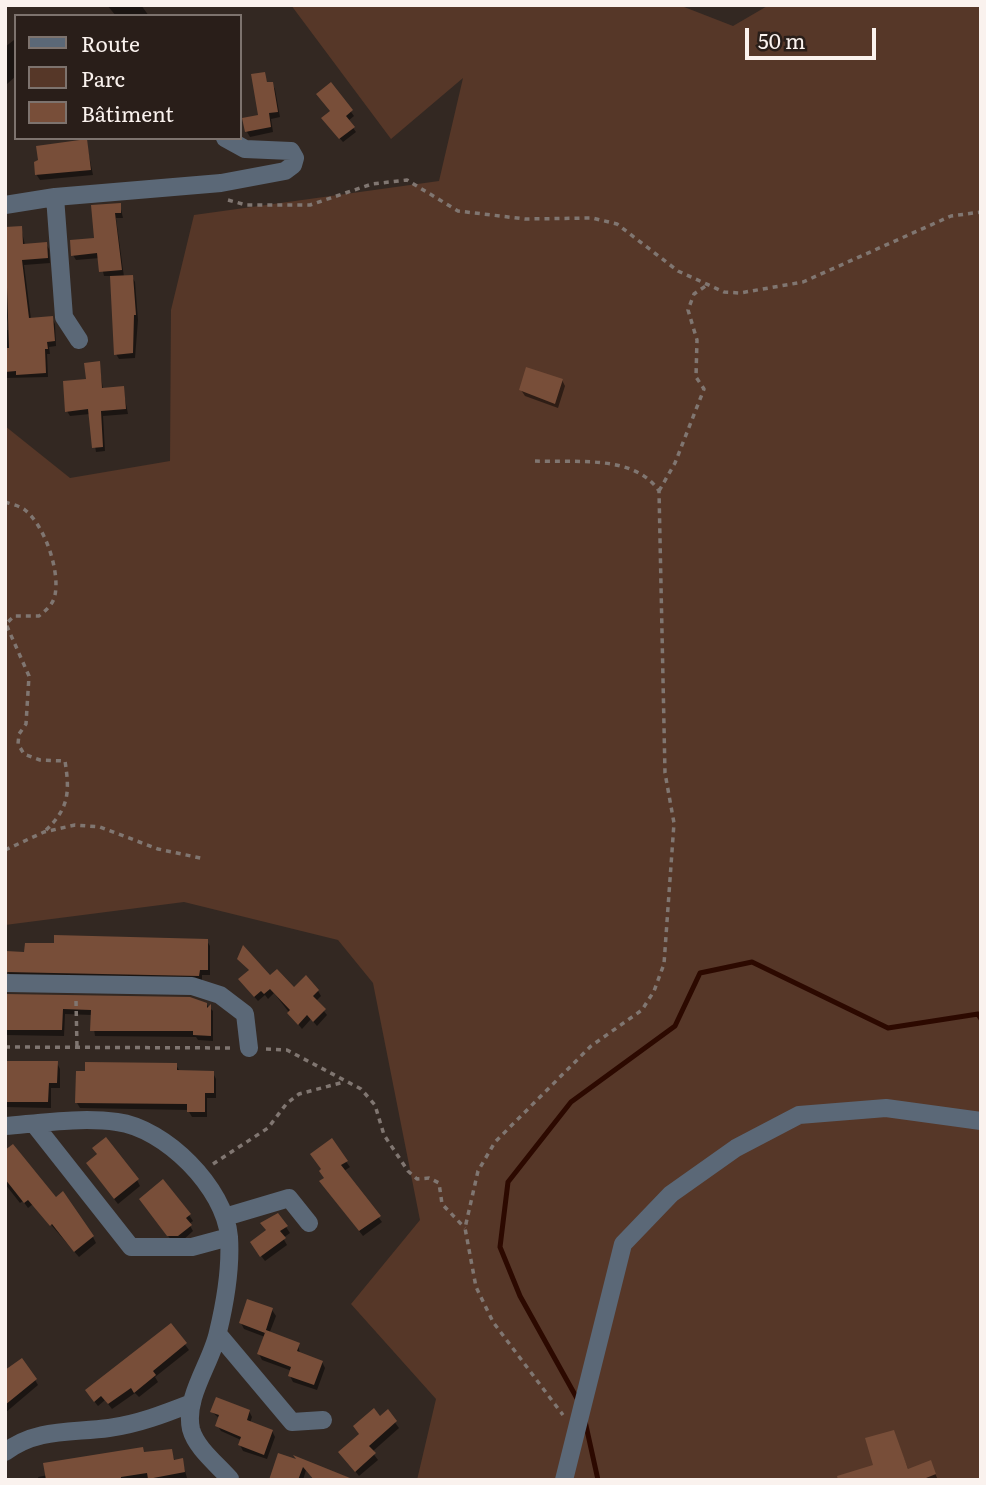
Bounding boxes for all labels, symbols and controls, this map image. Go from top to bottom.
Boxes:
legend [14,14,242,140]
scale bar [748,14,879,58]
text: 50 m [758,24,805,55]
text: Route [81,27,140,58]
text: Parc [81,62,125,93]
text: Bâtiment [81,97,174,128]

